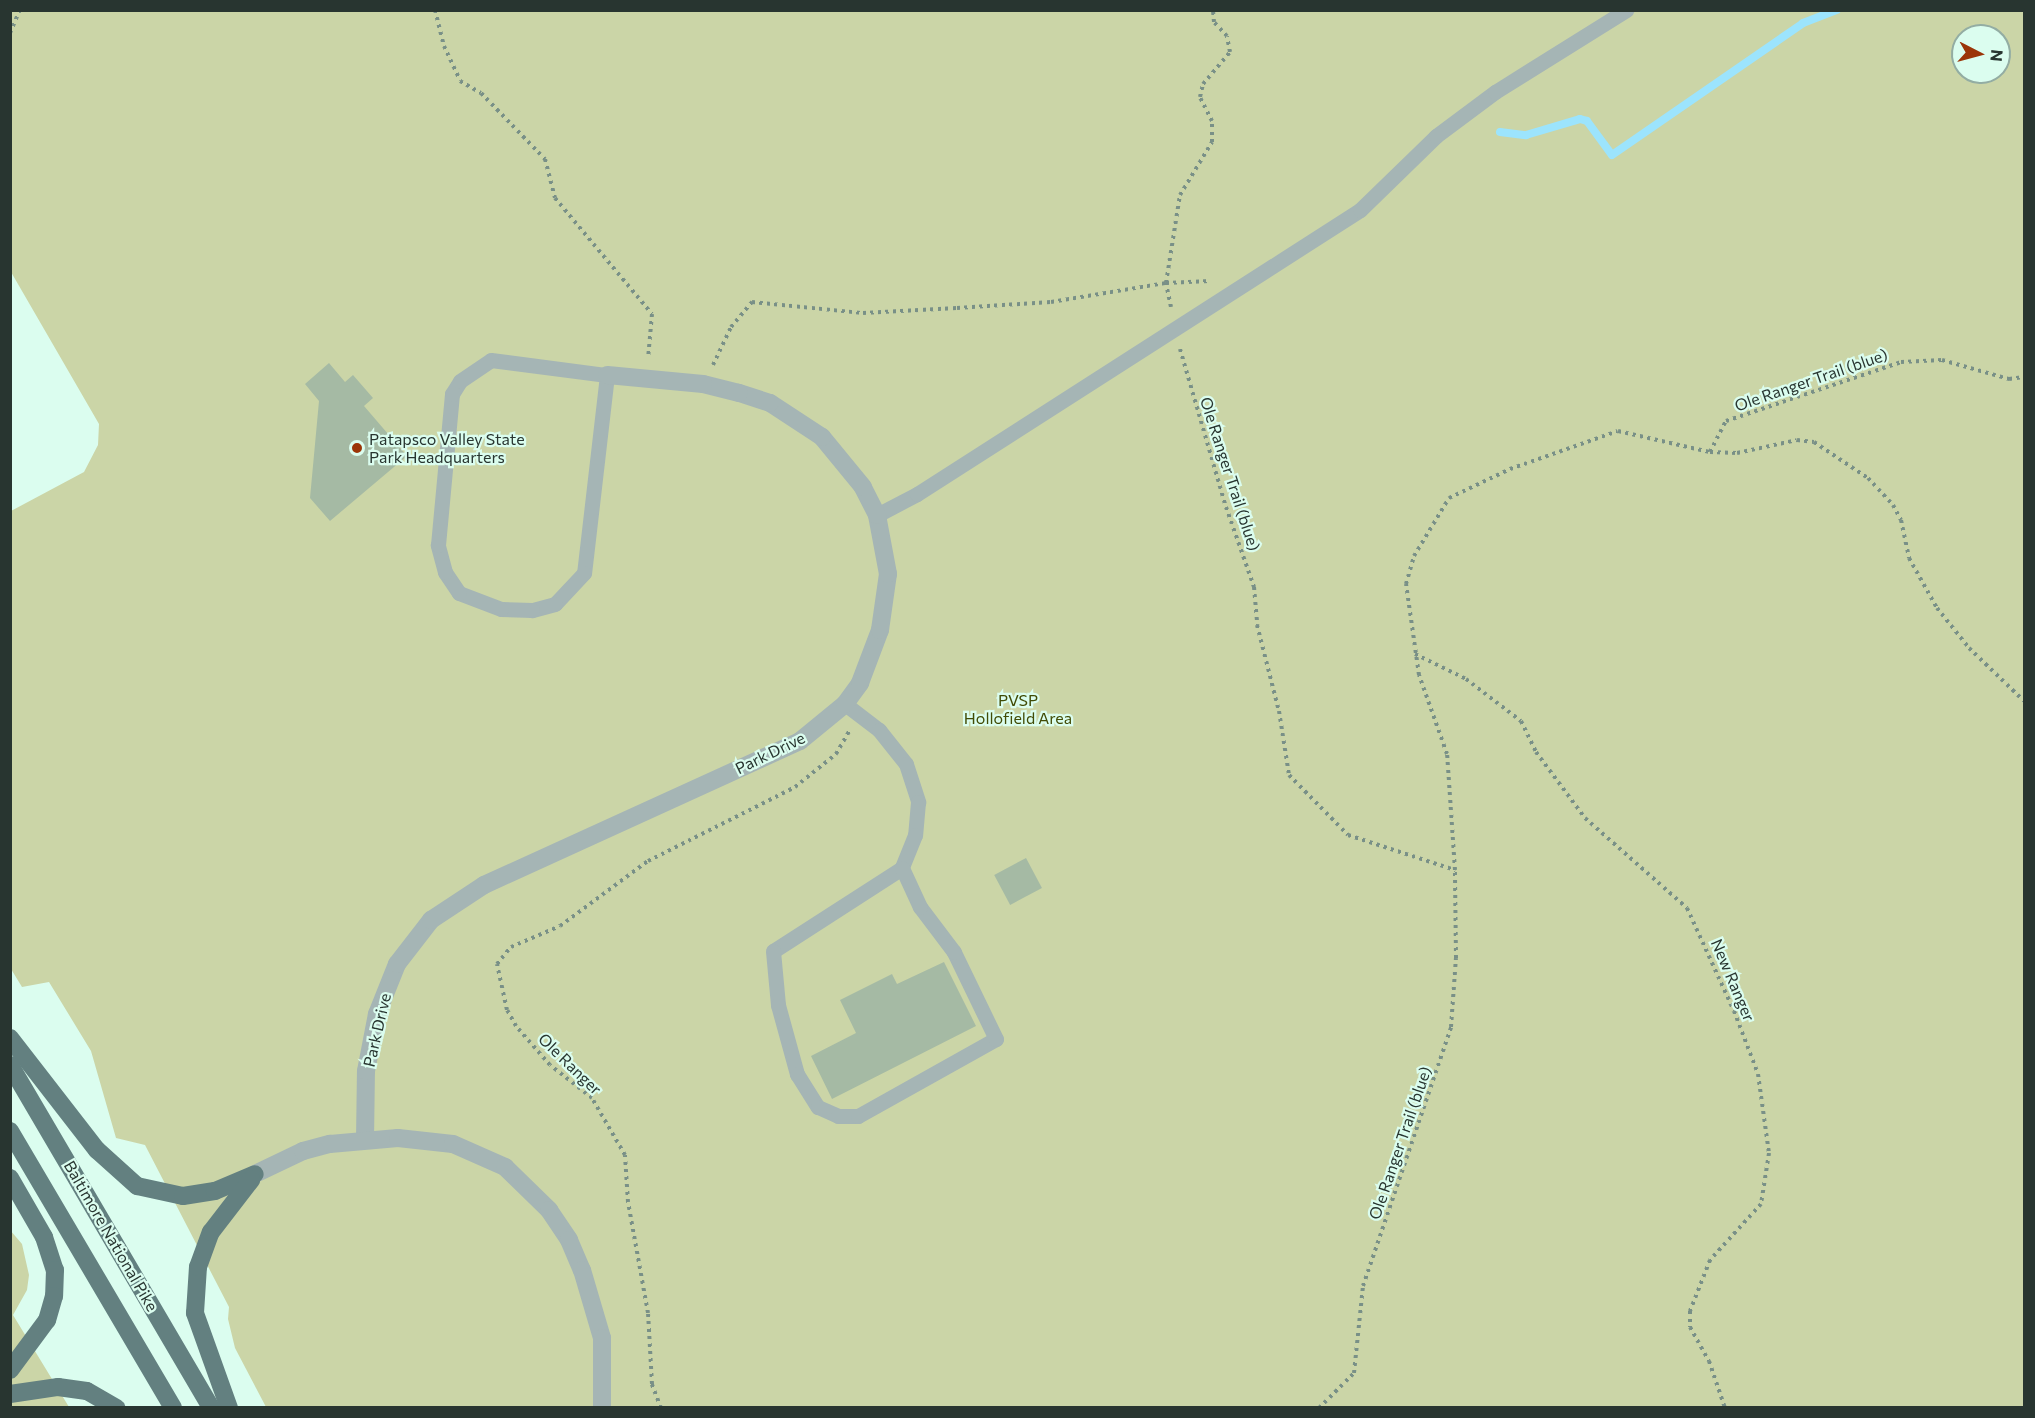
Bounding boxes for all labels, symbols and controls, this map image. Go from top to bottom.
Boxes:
north arrow [1951,24,2011,84]
text: N [1987,49,2007,63]
street label: Ole Ranger Trail (blue) [1732,345,1890,415]
street label: Ole Ranger Trail (blue) [1196,395,1264,553]
place label: Patapsco Valley State Park Headquarters [369,429,525,467]
marker: Patapsco Valley State Park Headquarters [350,441,364,455]
park label: PVSP Hollofield Area [964,690,1072,728]
street label: Park Drive [732,728,808,778]
street label: New Ranger [1707,936,1759,1024]
street label: Park Drive [359,991,395,1069]
street label: Ole Ranger [534,1029,606,1099]
street label: Ole Ranger Trail (blue) [1365,1064,1435,1222]
street label: Baltimore National Pike [60,1157,162,1315]

